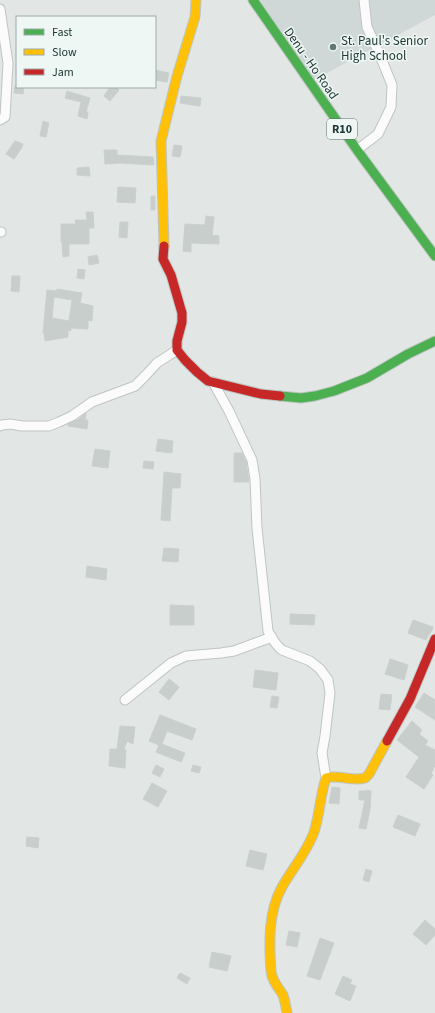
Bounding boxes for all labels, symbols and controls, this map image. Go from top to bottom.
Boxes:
legend [16,16,156,88]
text: Fast [52,24,72,41]
street label: Denu - Ho Road [280,24,343,103]
place label: St. Paul's Senior High School [341,32,428,65]
marker: St. Paul's Senior High School [328,42,338,52]
text: Slow [52,44,77,61]
text: Jam [52,64,74,81]
road number: R10 [327,119,357,139]

